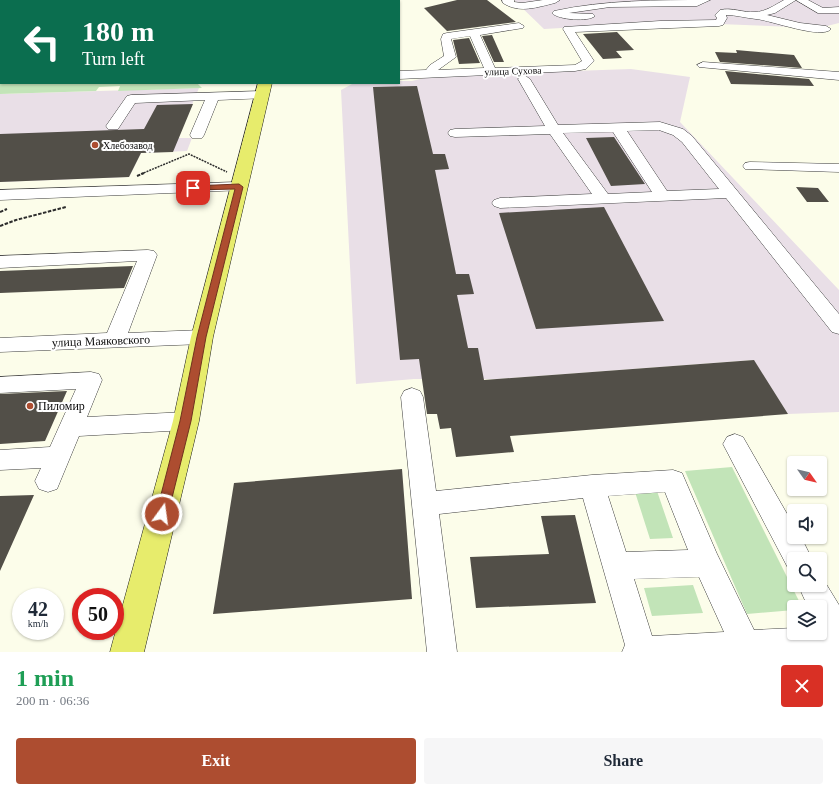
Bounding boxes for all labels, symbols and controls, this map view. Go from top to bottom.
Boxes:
icon: left [16,16,68,68]
text: 180 m [82,16,154,47]
text: Turn left [82,49,145,69]
street label: улица Сухова [484,64,542,77]
marker: Хлебозавод [90,140,100,150]
place label: Хлебозавод [103,140,153,151]
pin [176,171,210,205]
icon: arrive [182,177,204,199]
street label: улица Маяковского [52,332,150,350]
place label: Пиломир [38,399,85,413]
marker: Пиломир [25,401,35,411]
north arrow [787,456,827,496]
map controls [787,456,827,640]
position arrow [141,493,183,535]
button: sound [787,504,827,544]
button: search [787,552,827,592]
speed limit sign: 50 [72,588,124,640]
text: 42 [28,598,48,620]
button: layers [787,600,827,640]
text: km/h [28,618,48,629]
text: 1 min [16,665,74,691]
button: close [781,665,823,707]
text: 200 m · 06:36 [16,693,89,708]
button: Exit [16,738,416,784]
button: Share [424,738,823,784]

